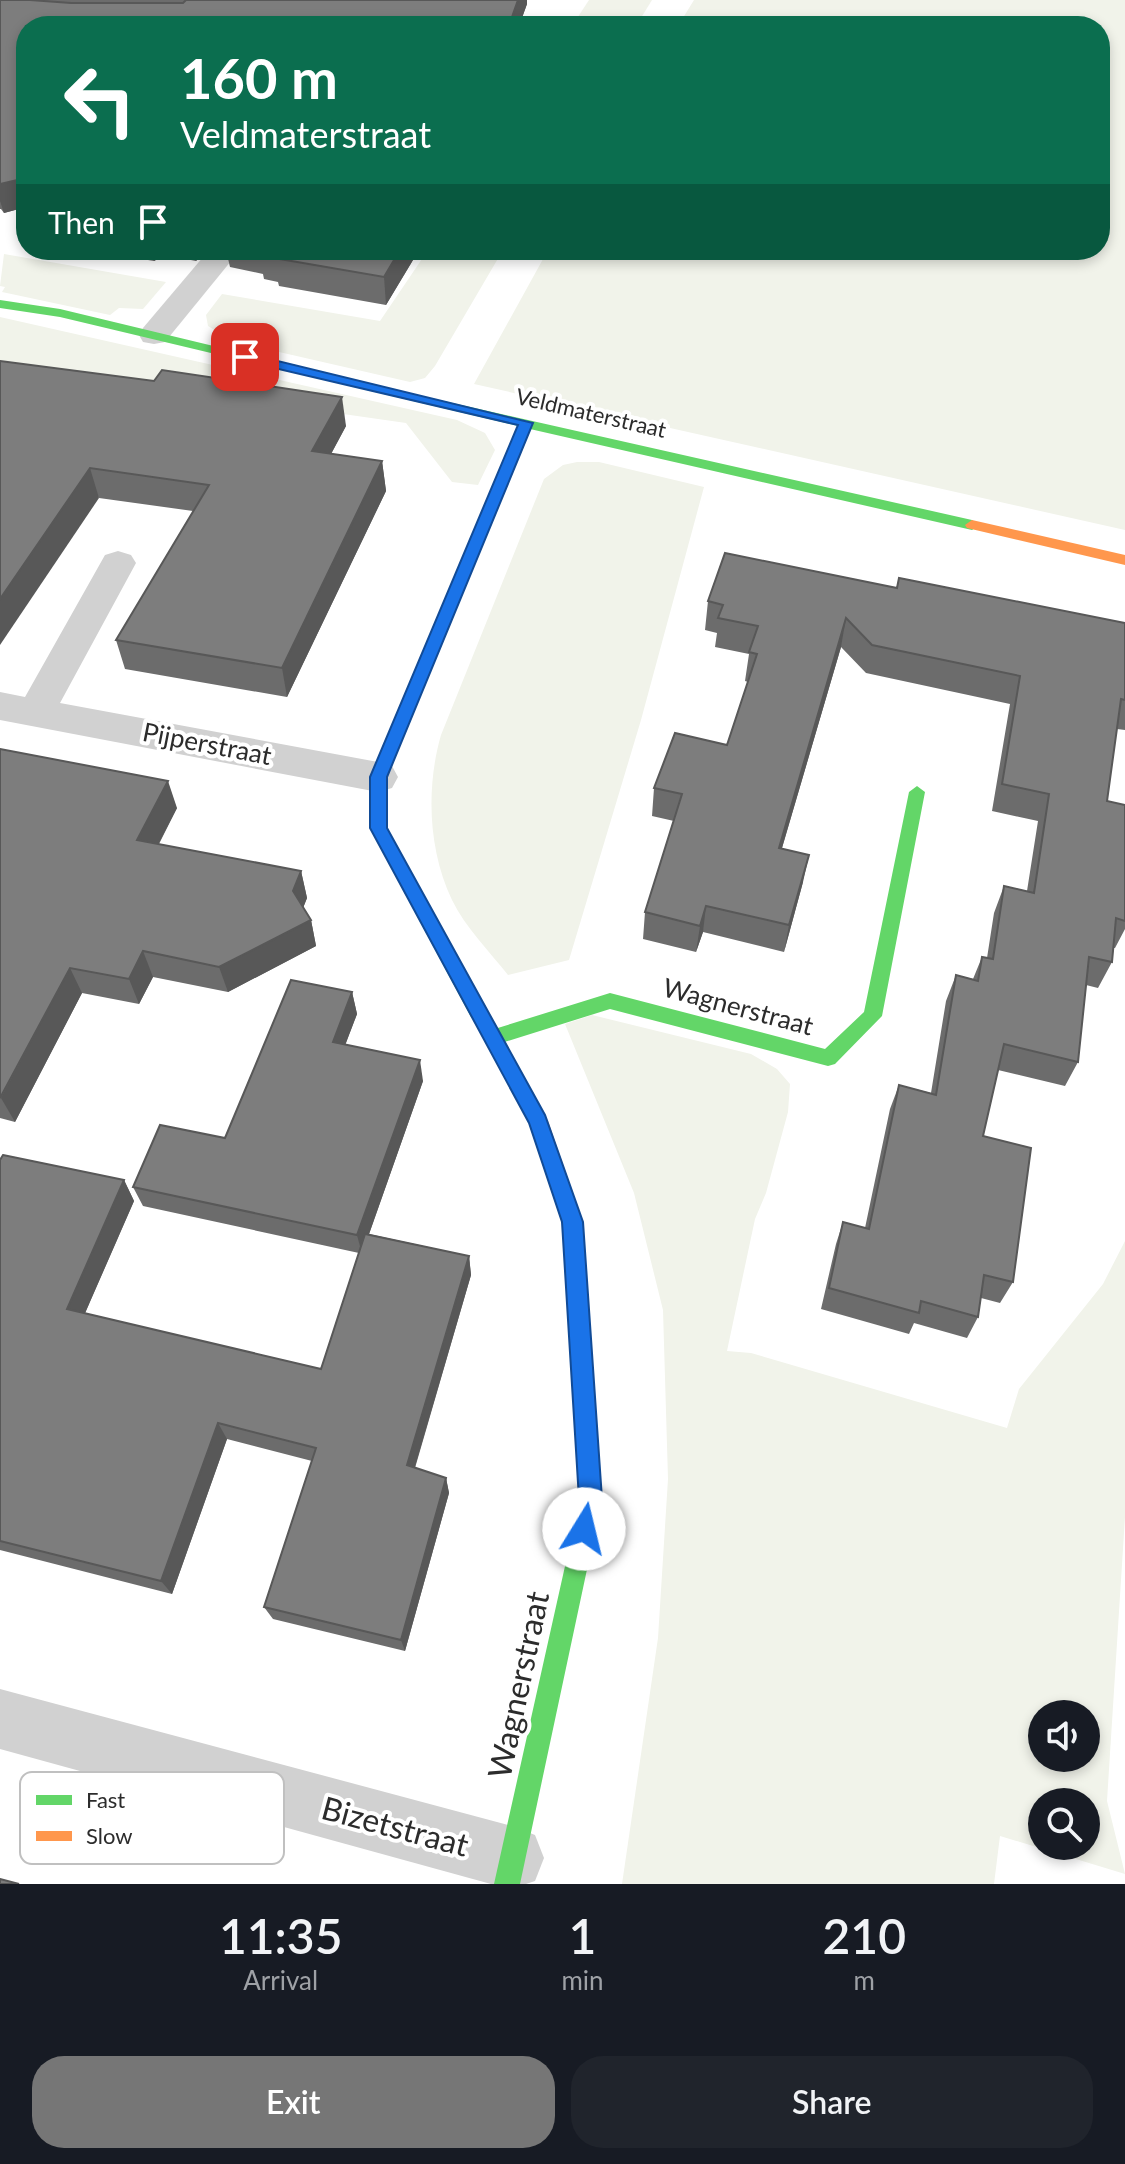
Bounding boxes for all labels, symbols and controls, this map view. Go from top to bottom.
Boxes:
text: 160 m [180,44,338,111]
icon: left [48,48,152,152]
text: Veldmaterstraat [180,112,431,156]
icon: arrive [131,200,175,244]
text: Then [48,204,115,240]
pin [211,323,279,391]
icon: arrive [223,335,267,379]
street label: Veldmaterstraat [513,382,669,443]
street label: Pijperstraat [140,715,275,771]
street label: Wagnerstraat [660,971,818,1042]
position arrow [542,1487,626,1571]
street label: Wagnerstraat [479,1587,556,1782]
map controls [1028,1700,1100,1860]
button: sound [1028,1700,1100,1772]
legend [20,1772,284,1864]
text: Fast [86,1786,125,1813]
street label: Bizetstraat [318,1787,474,1864]
button: search [1028,1788,1100,1860]
text: Slow [86,1822,133,1849]
text: 11:35 [219,1907,343,1964]
text: 1 [569,1907,596,1964]
text: 210 [823,1907,906,1964]
text: Arrival [243,1964,318,1996]
text: min [561,1964,604,1996]
text: m [854,1964,875,1996]
button: Exit [32,2056,555,2148]
button: Share [571,2056,1093,2148]

